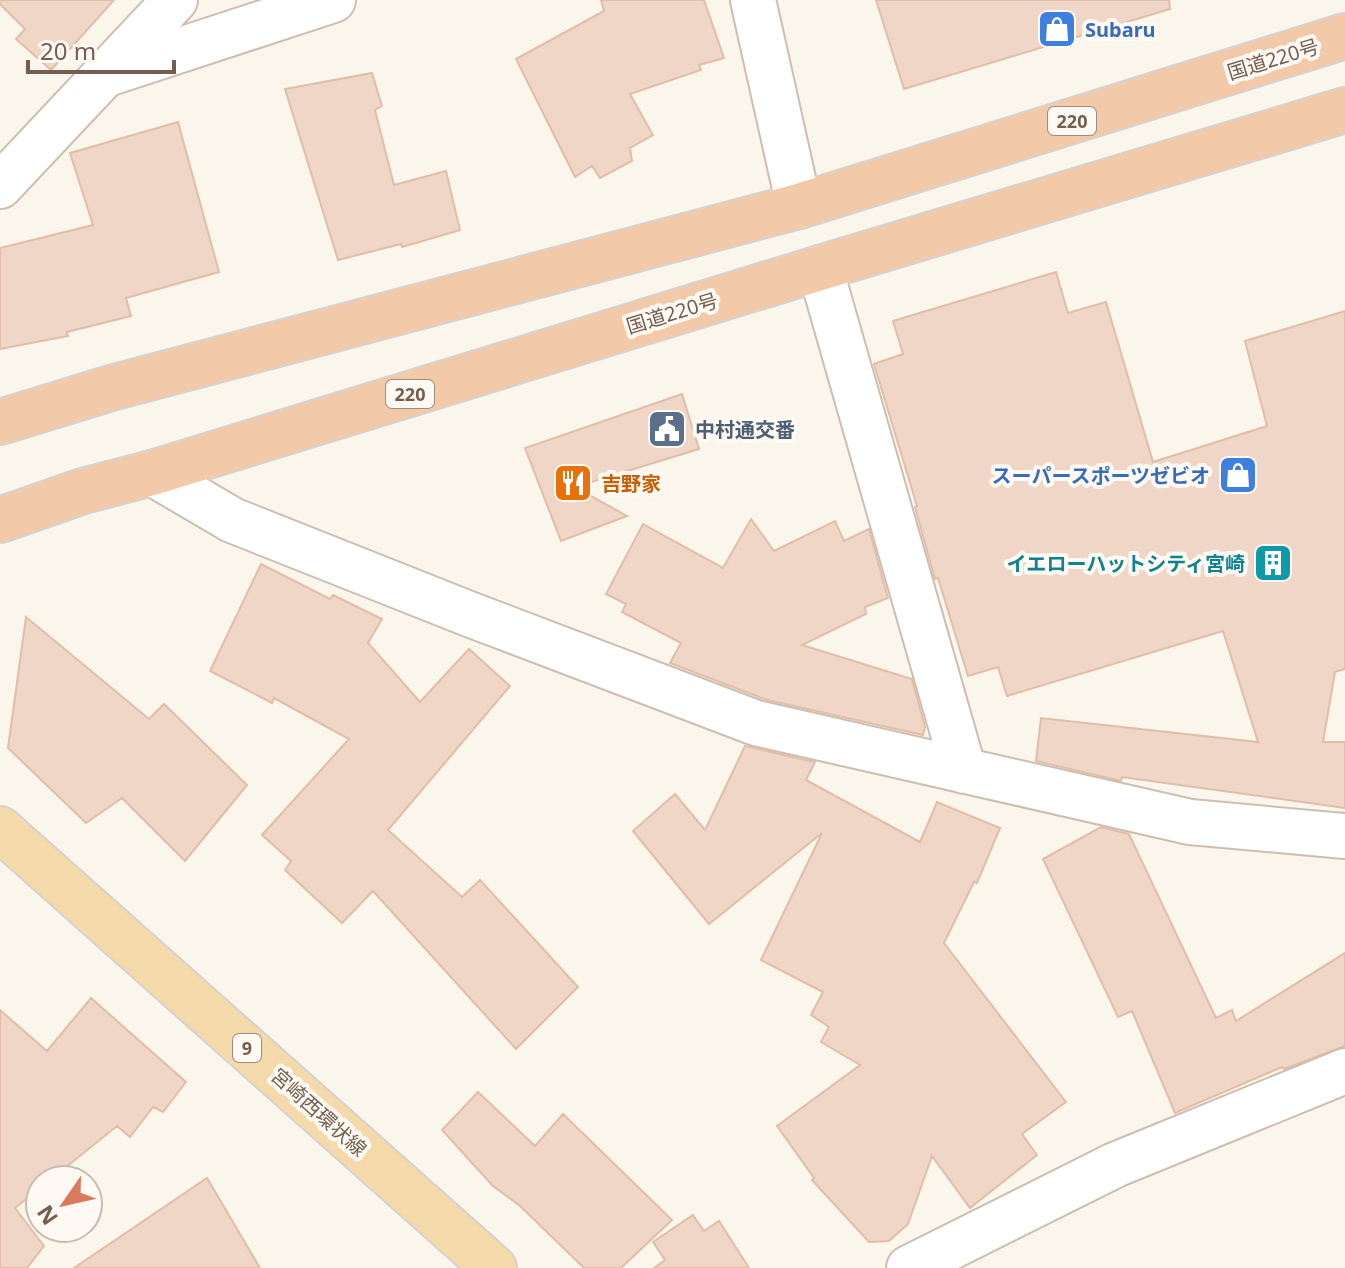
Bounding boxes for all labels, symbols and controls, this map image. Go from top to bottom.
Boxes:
shop icon: Subaru [1036,8,1078,50]
place label: Subaru [1085,16,1156,43]
scale bar [28,24,174,74]
street label: 国道220号 [1224,32,1322,86]
text: 20 m [40,34,96,67]
road number: 220 [1048,107,1096,135]
street label: 国道220号 [623,286,721,340]
road number: 220 [386,380,434,408]
public building icon: 中村通交番 [646,408,688,450]
place label: 中村通交番 [695,416,795,443]
shop icon: スーパースポーツゼビオ [1217,454,1259,496]
restaurant icon: 吉野家 [552,462,594,504]
place label: スーパースポーツゼビオ [992,462,1210,489]
place label: 吉野家 [601,470,661,497]
building icon: イエローハットシティ宮崎 [1252,542,1294,584]
place label: イエローハットシティ宮崎 [1007,550,1245,577]
road number: 9 [233,1034,261,1062]
street label: 宮崎西環状線 [265,1062,373,1162]
north arrow [24,1164,104,1244]
text: N [29,1200,64,1232]

